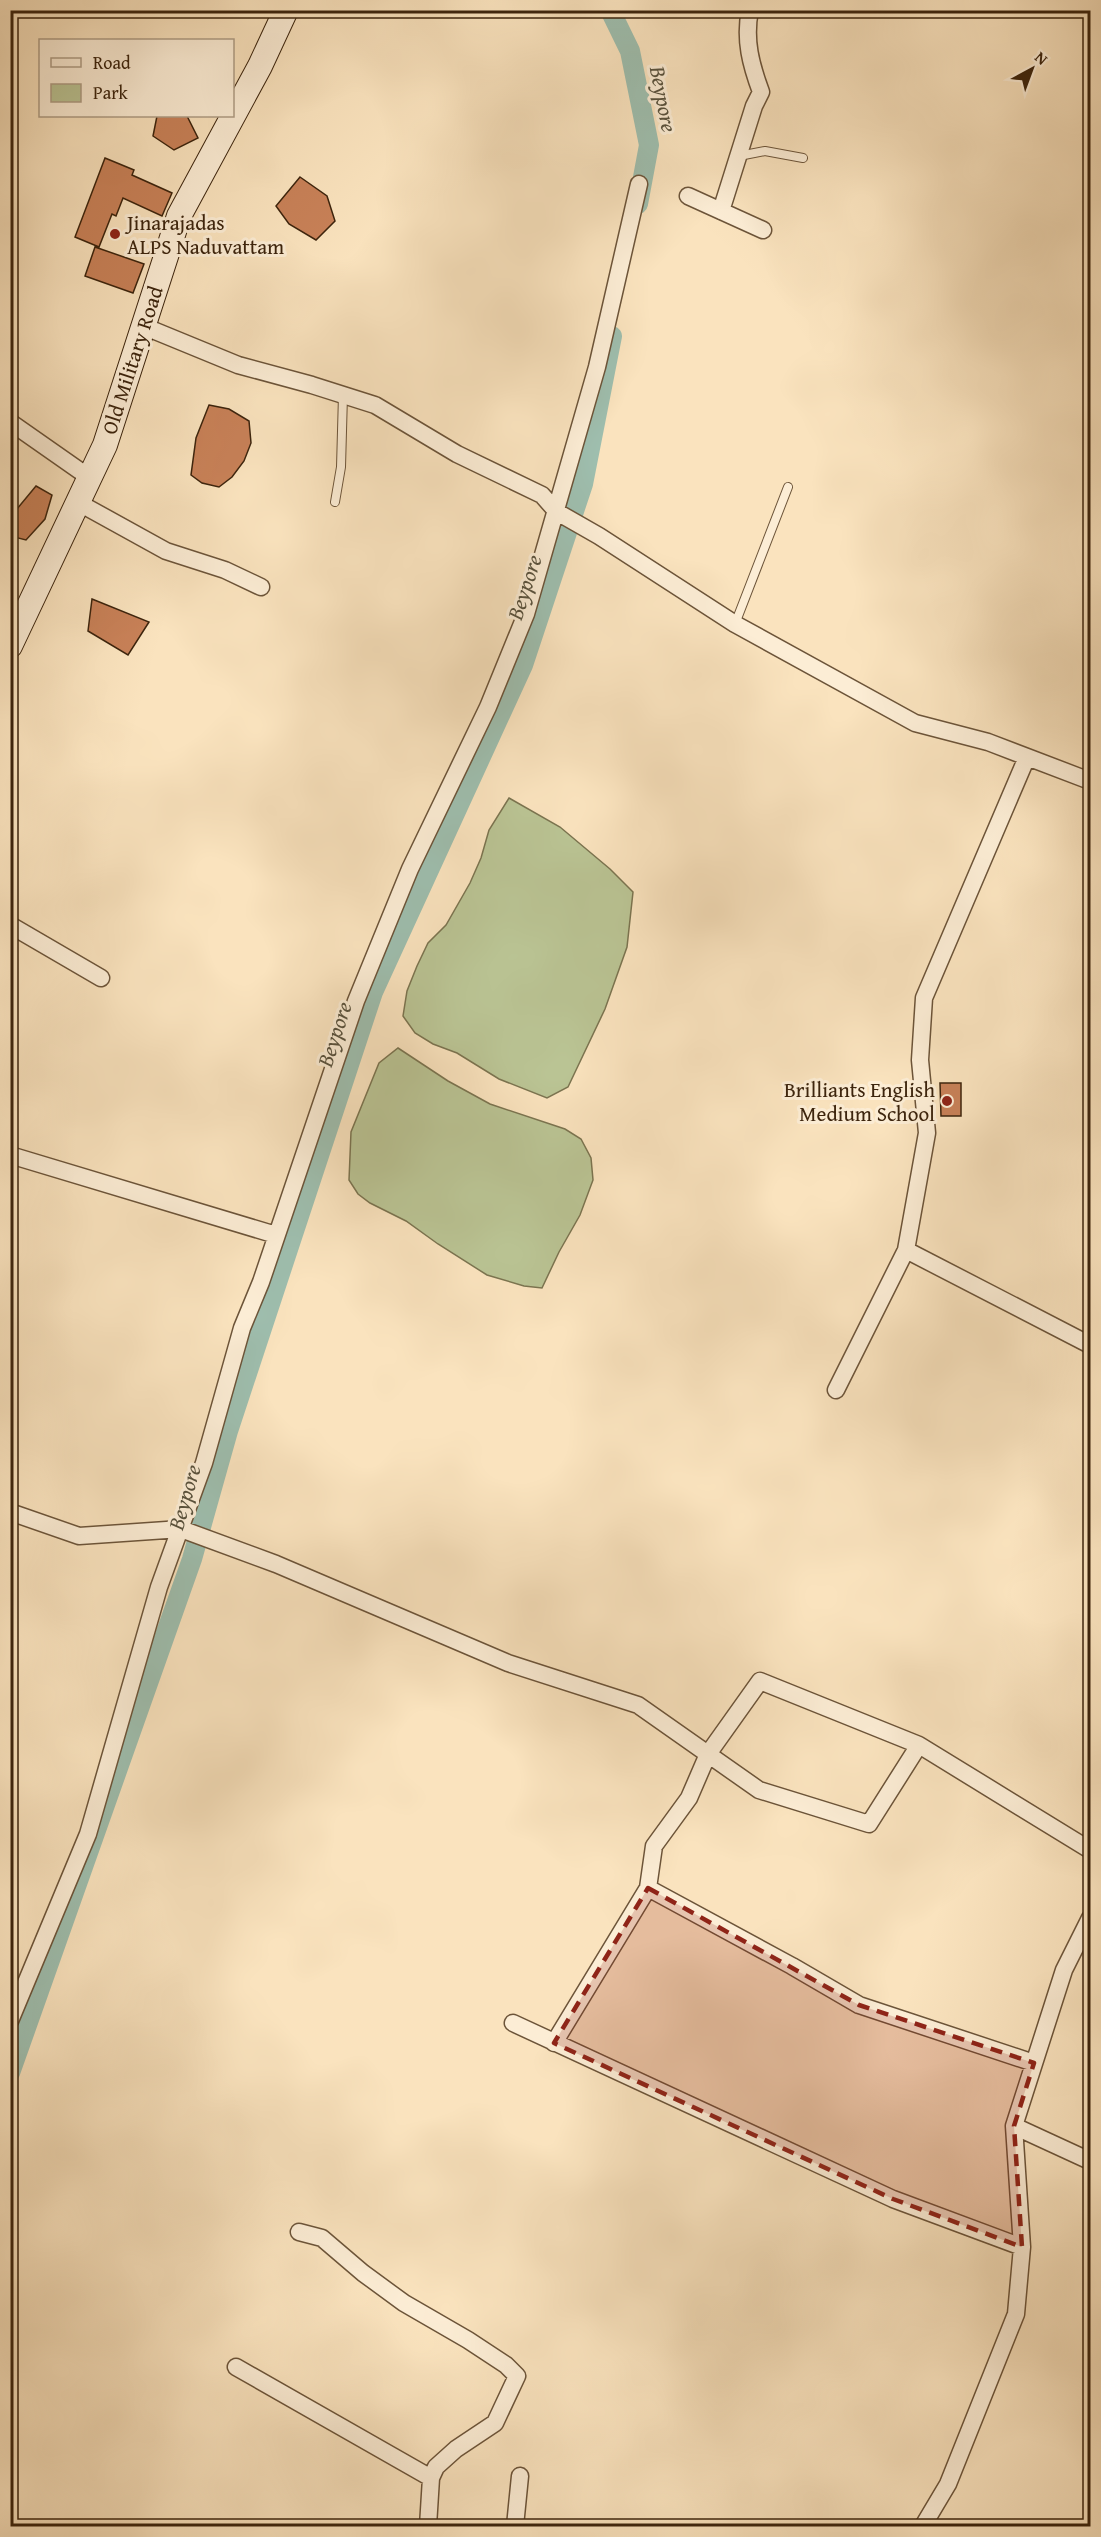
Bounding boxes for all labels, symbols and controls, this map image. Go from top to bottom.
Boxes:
legend [39,39,234,117]
north arrow [1002,39,1062,99]
text: N [1030,45,1054,70]
text: Road [93,49,131,76]
water label: Beypore [642,62,686,135]
text: Park [93,79,129,106]
place label: Jinarajadas ALPS Naduvattam [124,207,284,262]
marker: Jinarajadas ALPS Naduvattam [108,227,122,241]
street label: Old Military Road [93,281,171,438]
water label: Beypore [498,550,550,625]
water label: Beypore [308,997,360,1072]
place label: Brilliants English Medium School [784,1074,935,1129]
marker: Brilliants English Medium School [940,1094,954,1108]
water label: Beypore [159,1460,209,1534]

